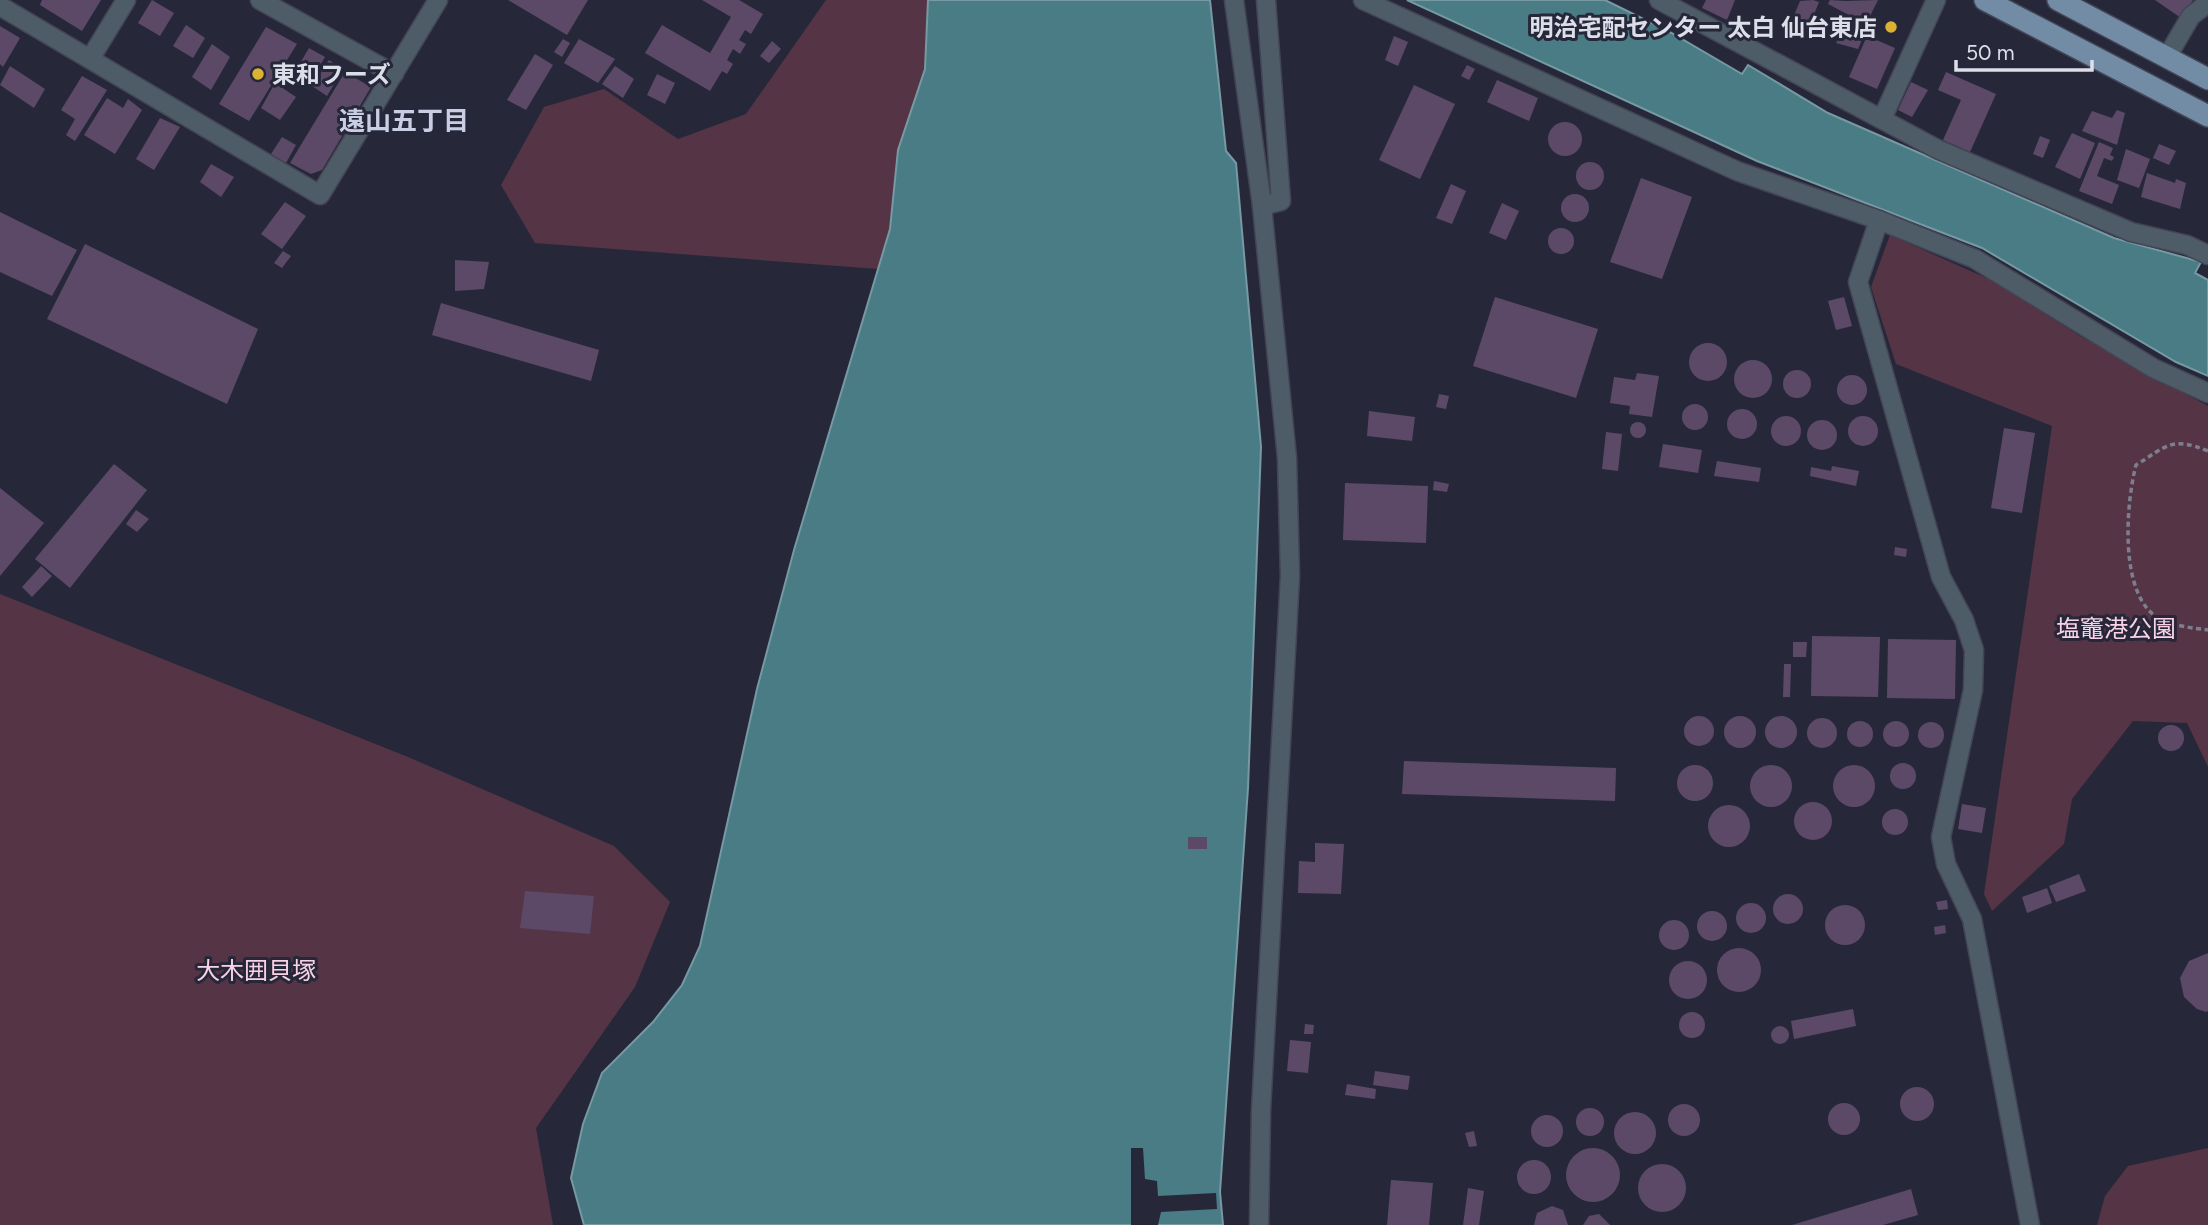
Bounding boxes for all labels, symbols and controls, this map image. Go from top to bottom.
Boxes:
place label: 明治宅配センター 太白 仙台東店 [1530,13,1877,42]
marker: 明治宅配センター 太白 仙台東店 [1883,19,1899,35]
scale bar [1956,28,2092,72]
text: 50 m [1966,40,2015,65]
place label: 東和フーズ [272,60,391,89]
marker: 東和フーズ [250,66,266,82]
district label: 遠山五丁目 [339,105,469,137]
park label: 塩竈港公園 [2056,614,2176,643]
park label: 大木囲貝塚 [196,956,316,985]

